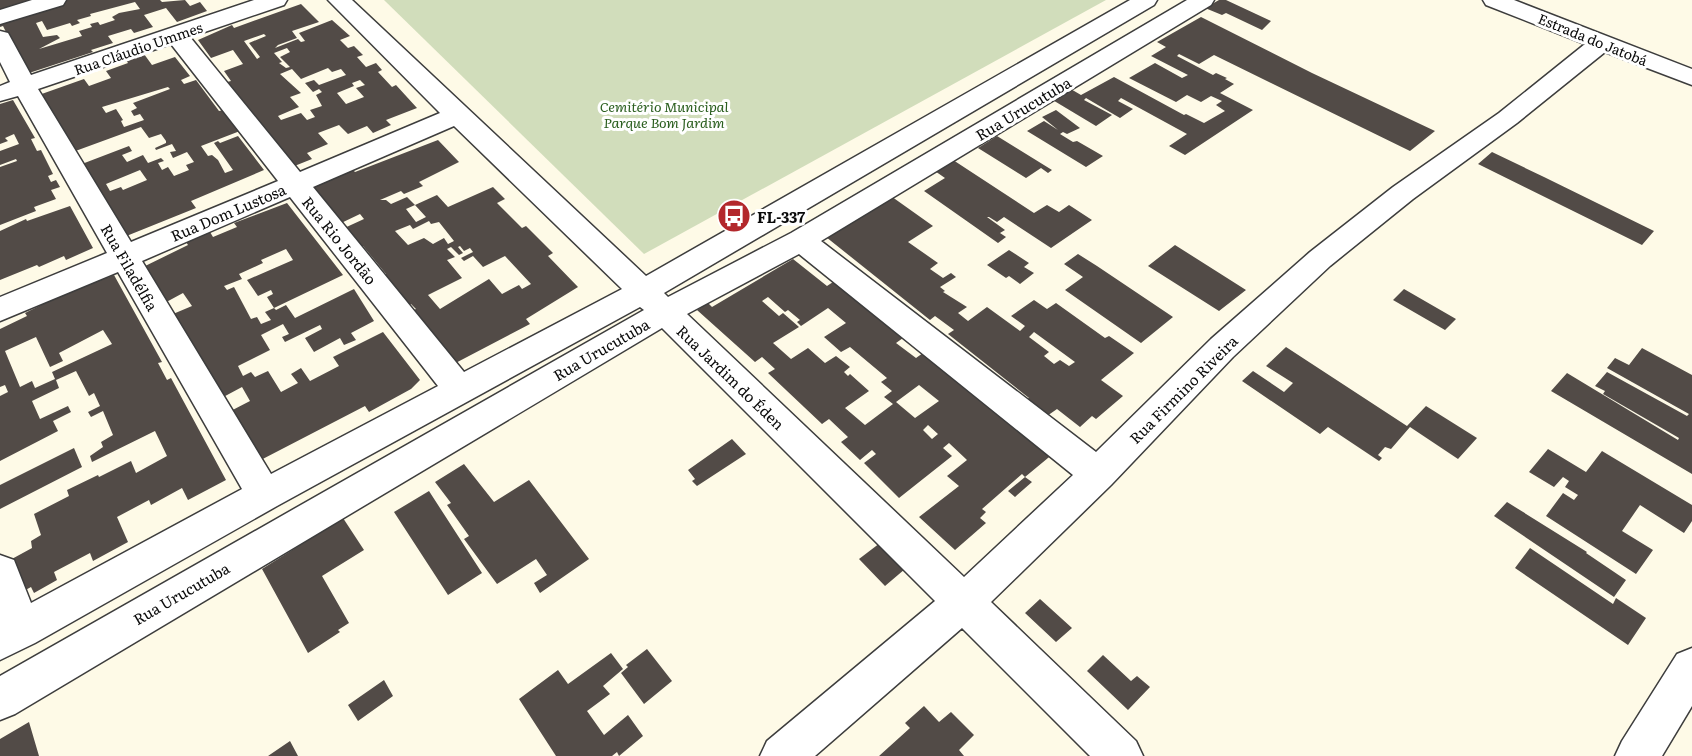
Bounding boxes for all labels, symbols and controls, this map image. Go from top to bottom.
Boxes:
street label: Estrada do Jatobá [1535,8,1651,70]
street label: Rua Cláudio Ummes [71,17,205,79]
street label: Rua Urucutuba [971,70,1076,146]
park label: Cemitério Municipal Parque Bom Jardim [600,96,728,132]
street label: Rua Dom Lustosa [167,177,290,247]
street label: Rua Rio Jordão [297,191,383,289]
bus stop icon: FL-337 [716,198,752,234]
place label: FL-337 [757,205,806,228]
street label: Rua Filadélfia [96,219,165,316]
street label: Rua Urucutuba [548,312,654,386]
street label: Rua Jardim do Éden [672,319,790,435]
street label: Rua Firmino Riveira [1124,329,1243,448]
street label: Rua Urucutuba [128,556,234,630]

